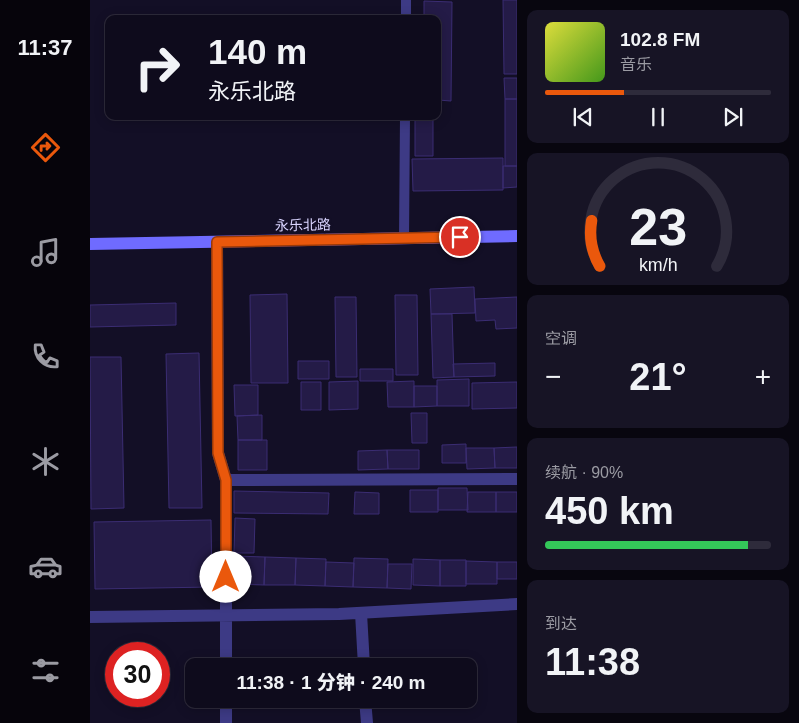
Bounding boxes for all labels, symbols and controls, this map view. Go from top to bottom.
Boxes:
text: 102.8 FM [620,29,700,50]
text: 140 m [208,32,307,71]
text: 11:37 [17,35,73,60]
icon: right [125,35,190,100]
text: 音乐 [620,56,652,73]
text: 永乐北路 [208,79,296,104]
icon: previous [569,103,597,131]
icon: pause [644,103,672,131]
icon: next [719,103,747,131]
icon: directions [28,130,63,165]
text: 23 [629,198,687,256]
pin [439,216,481,258]
street label: 永乐北路 [275,217,331,233]
icon: arrive [446,223,474,251]
icon: music [28,235,63,270]
text: km/h [639,255,677,275]
text: 空调 [545,330,577,347]
icon: phone [28,339,63,374]
text: 21° [629,356,687,398]
text: − [545,361,561,392]
text: + [755,361,771,392]
icon: climate [28,444,63,479]
text: 续航 · 90% [545,464,623,481]
text: 450 km [545,490,674,532]
icon: car [28,549,63,584]
position arrow [199,550,251,602]
text: 到达 [545,615,577,632]
text: 11:38 [545,641,640,683]
speed limit sign: 30 [105,642,170,707]
icon: filters [28,653,63,688]
text: 11:38 · 1 分钟 · 240 m [236,672,426,693]

